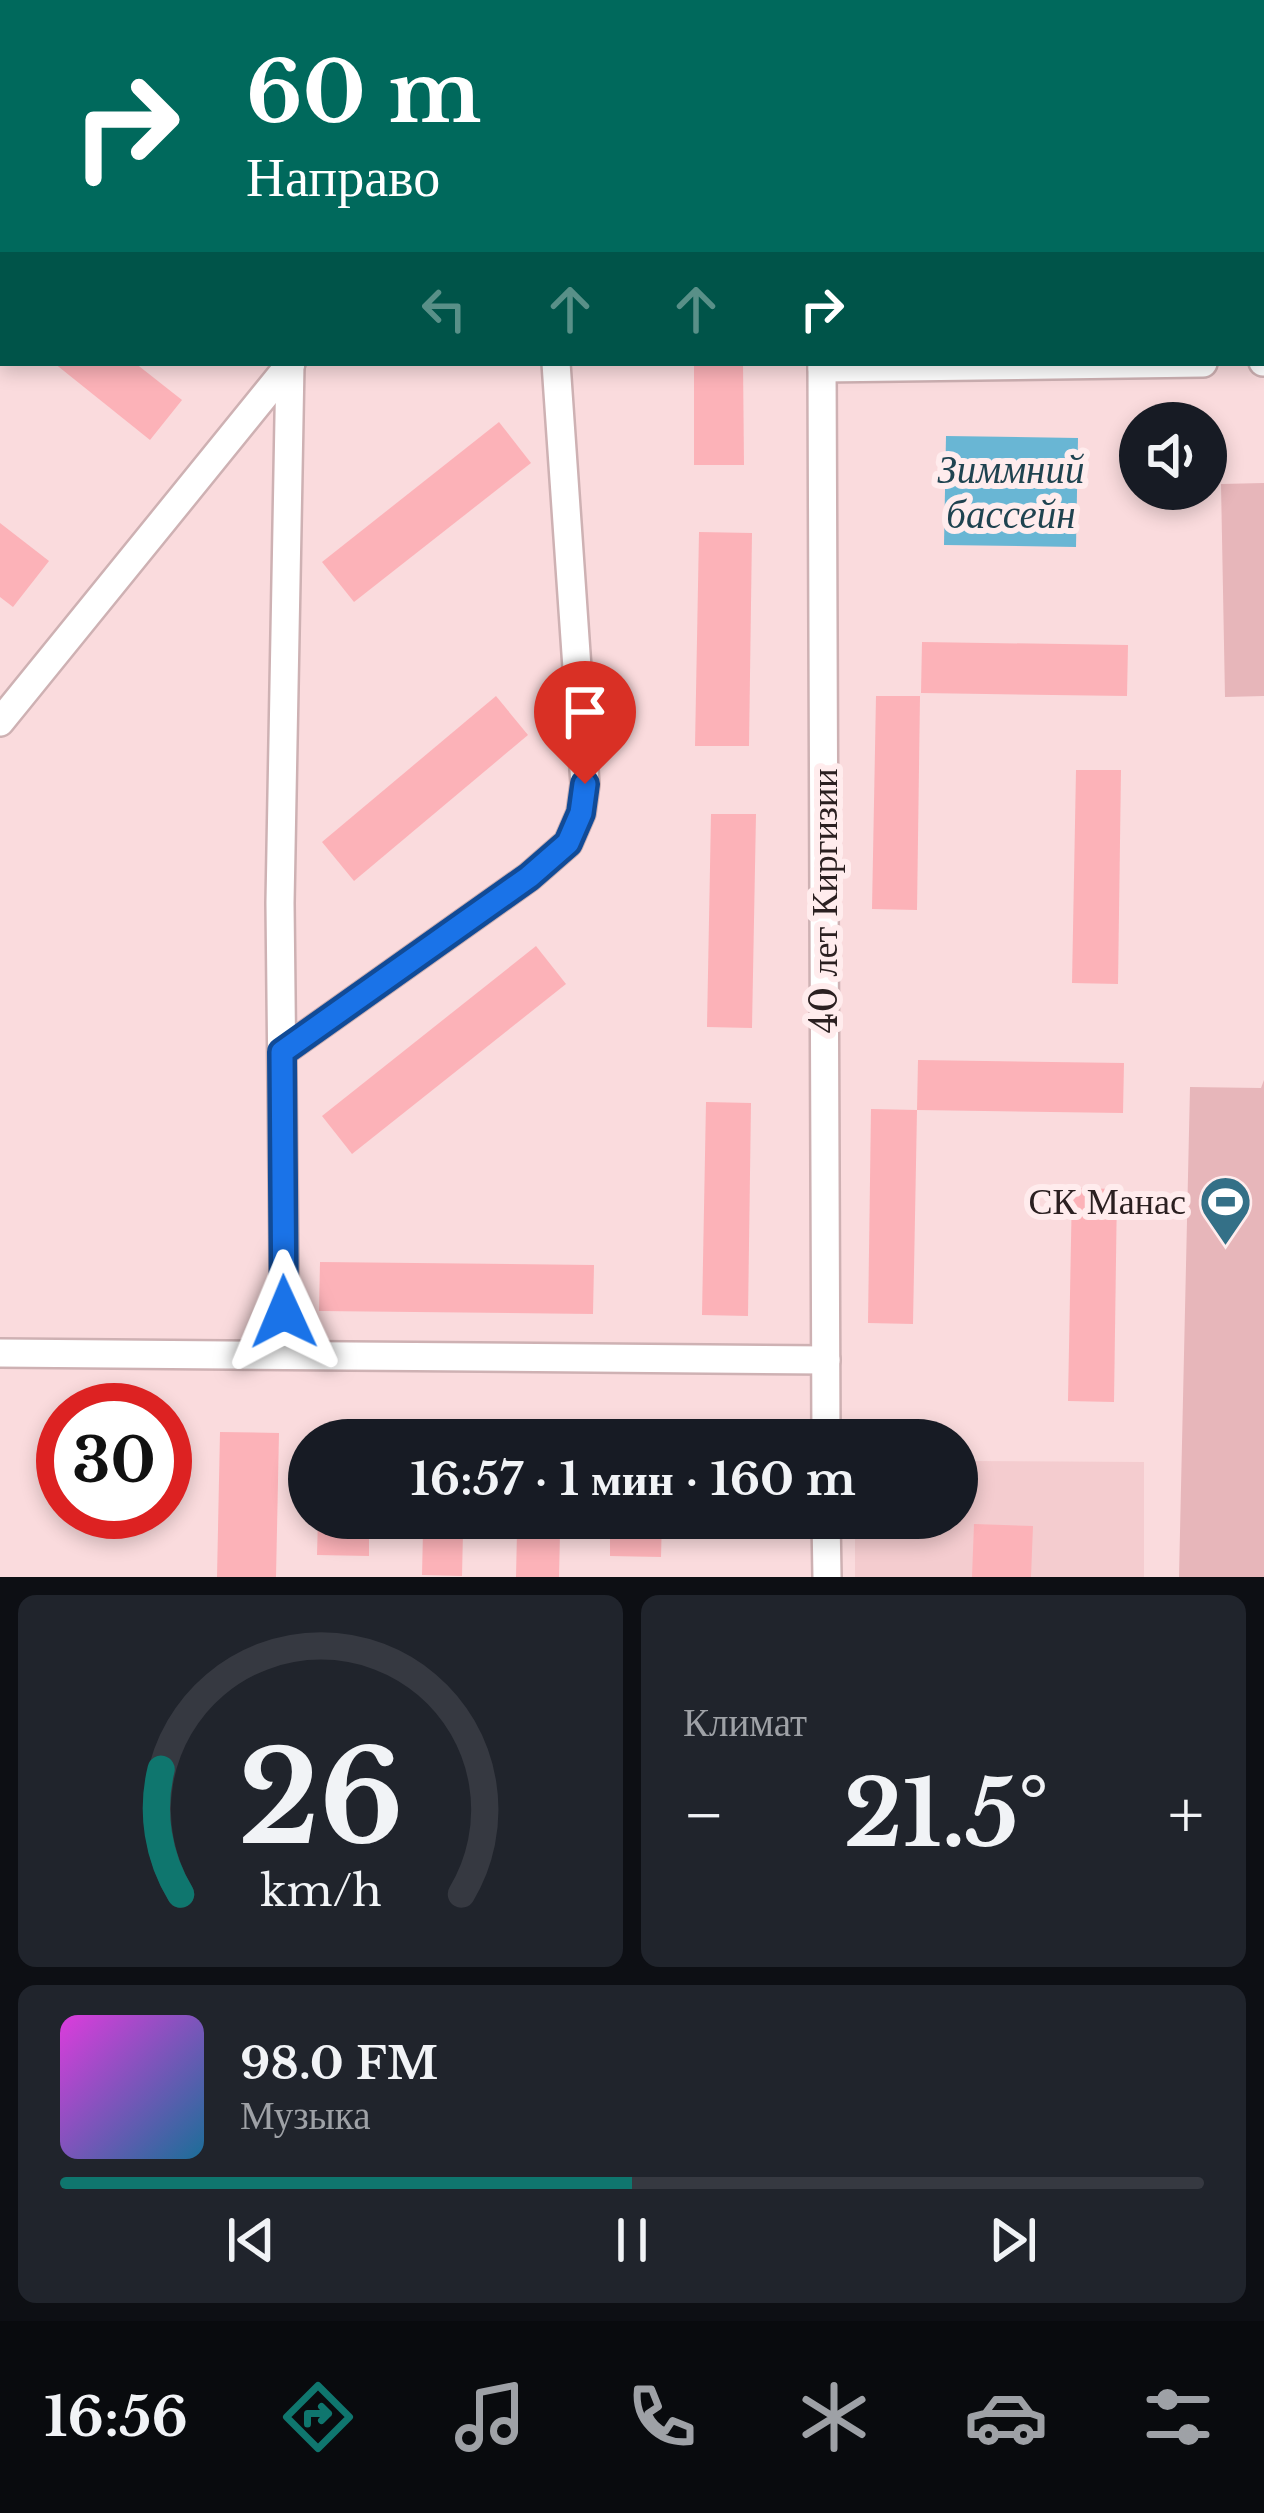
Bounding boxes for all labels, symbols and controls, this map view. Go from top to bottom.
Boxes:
text: 60 m [246,41,481,145]
icon: right [48,48,204,204]
text: Направо [246,144,440,211]
icon: left [411,276,477,342]
icon: ahead [537,276,603,342]
icon: ahead [663,276,729,342]
icon: right [789,276,855,342]
map controls [1119,402,1227,510]
button: sound [1119,402,1227,510]
water label: Зиммний бассейн [938,445,1085,539]
pin [534,661,636,784]
icon: arrive [552,679,618,745]
street label: 40 лет Киргизии [802,768,847,1034]
sports icon: СК Манас [1197,1173,1253,1247]
place label: СК Манас [1028,1179,1186,1224]
position arrow [221,1249,347,1375]
speed limit sign: 30 [36,1383,192,1539]
text: 16:57 · 1 мин · 160 m [410,1451,856,1507]
text: Климат [683,1698,807,1747]
text: 26 [238,1722,403,1877]
text: 21.5° [844,1759,1049,1870]
text: − [683,1774,725,1856]
text: + [1168,1774,1204,1856]
text: km/h [260,1864,381,1918]
text: 98.0 FM [240,2035,438,2091]
text: Музыка [240,2091,370,2140]
icon: previous [218,2207,284,2273]
icon: pause [599,2207,665,2273]
icon: next [980,2207,1046,2273]
icon: directions [276,2375,360,2459]
icon: music [448,2375,532,2459]
icon: phone [620,2375,704,2459]
icon: climate [792,2375,876,2459]
icon: car [964,2375,1048,2459]
icon: filters [1136,2375,1220,2459]
text: 16:56 [44,2384,188,2451]

